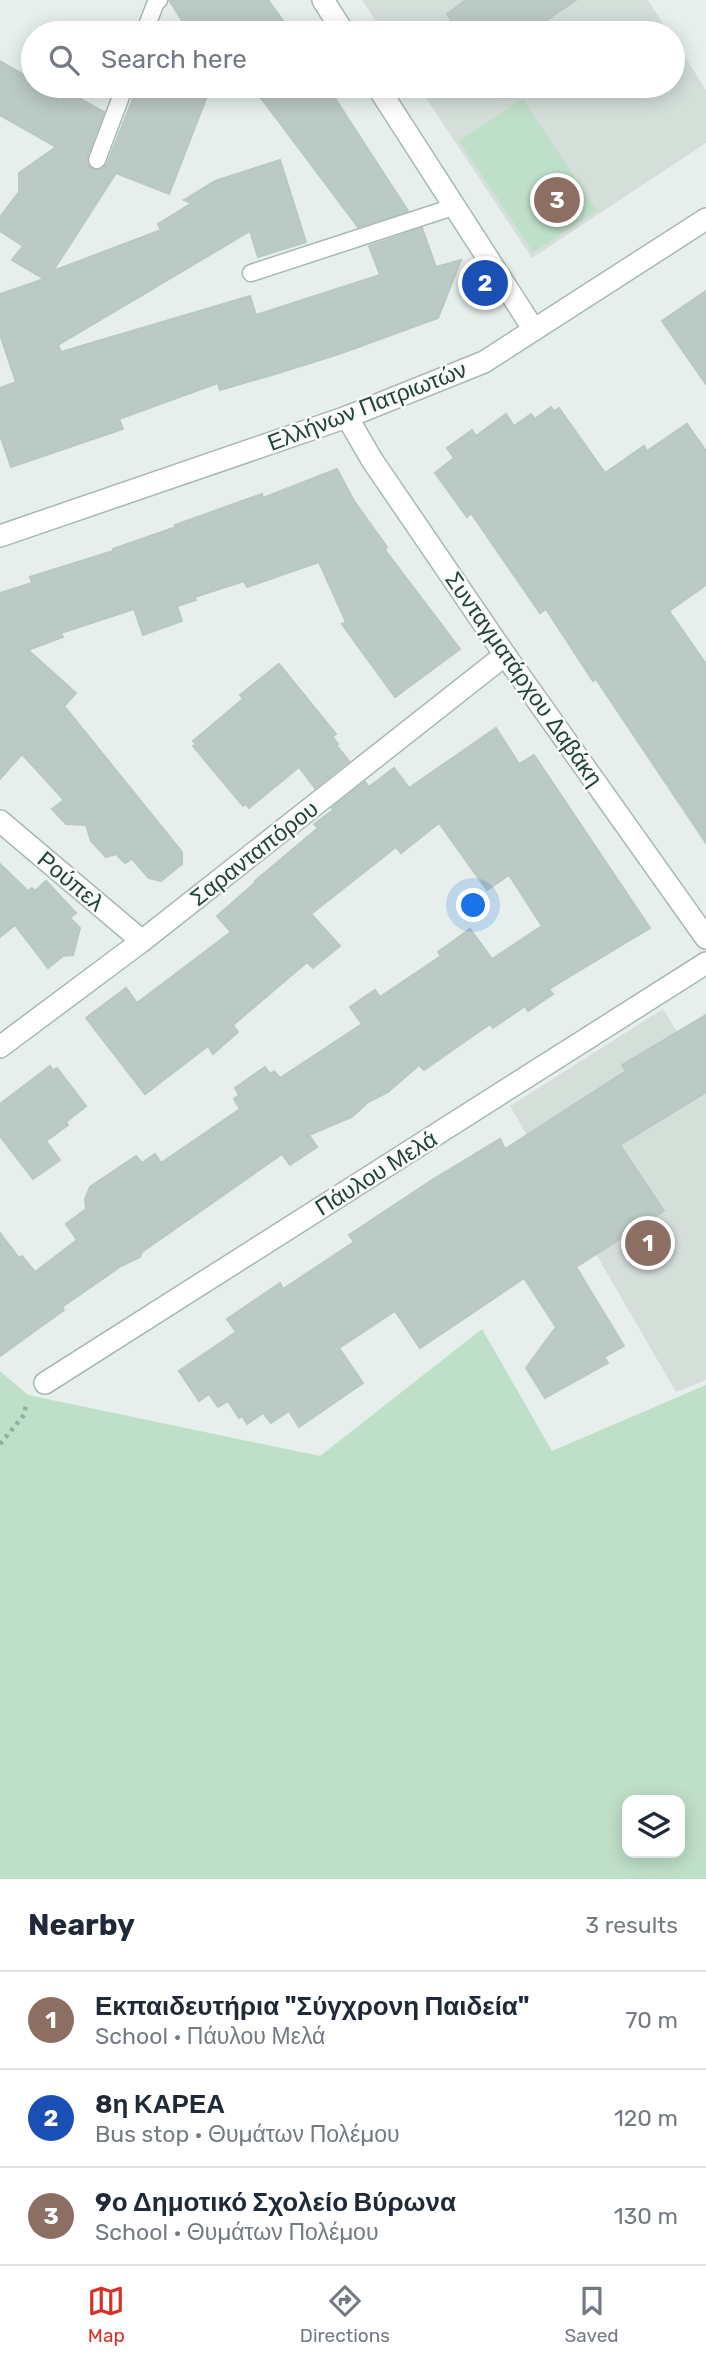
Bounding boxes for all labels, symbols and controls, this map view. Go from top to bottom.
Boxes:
search box [21,21,685,98]
icon: search [45,41,83,79]
text: Search here [101,44,247,75]
pin: 3 [534,174,580,226]
pin: 2 [462,257,508,309]
street label: Ελλήνων Πατριωτών [264,355,470,457]
street label: Συνταγματάρχου Δαβάκη [439,566,609,792]
street label: Σαρανταπόρου [184,794,324,912]
street label: Ρούπελ [32,845,110,917]
your location [456,888,490,922]
street label: Πάυλου Μελά [310,1124,442,1222]
pin: 1 [625,1217,671,1269]
map controls [622,1795,685,1858]
button: layers [622,1795,685,1858]
text: Nearby [28,1907,135,1943]
text: 3 results [585,1911,678,1939]
text: Εκπαιδευτήρια "Σύγχρονη Παιδεία" [95,1991,530,2022]
text: 1 [45,2006,57,2034]
text: 70 m [626,2006,678,2034]
text: School · Πάυλου Μελά [95,2022,325,2050]
text: 8η ΚΑΡΕΑ [95,2089,225,2120]
text: 2 [44,2104,58,2132]
text: 120 m [614,2104,678,2132]
text: Bus stop · Θυµάτων Πολέµου [95,2120,400,2148]
text: 9ο Δημοτικό Σχολείο Βύρωνα [95,2187,456,2218]
text: 3 [43,2202,59,2230]
text: 130 m [614,2202,678,2230]
text: School · Θυµάτων Πολέµου [95,2218,379,2246]
tab: Map [87,2282,125,2347]
tab: Directions [300,2282,390,2347]
tab: Saved [564,2282,619,2347]

